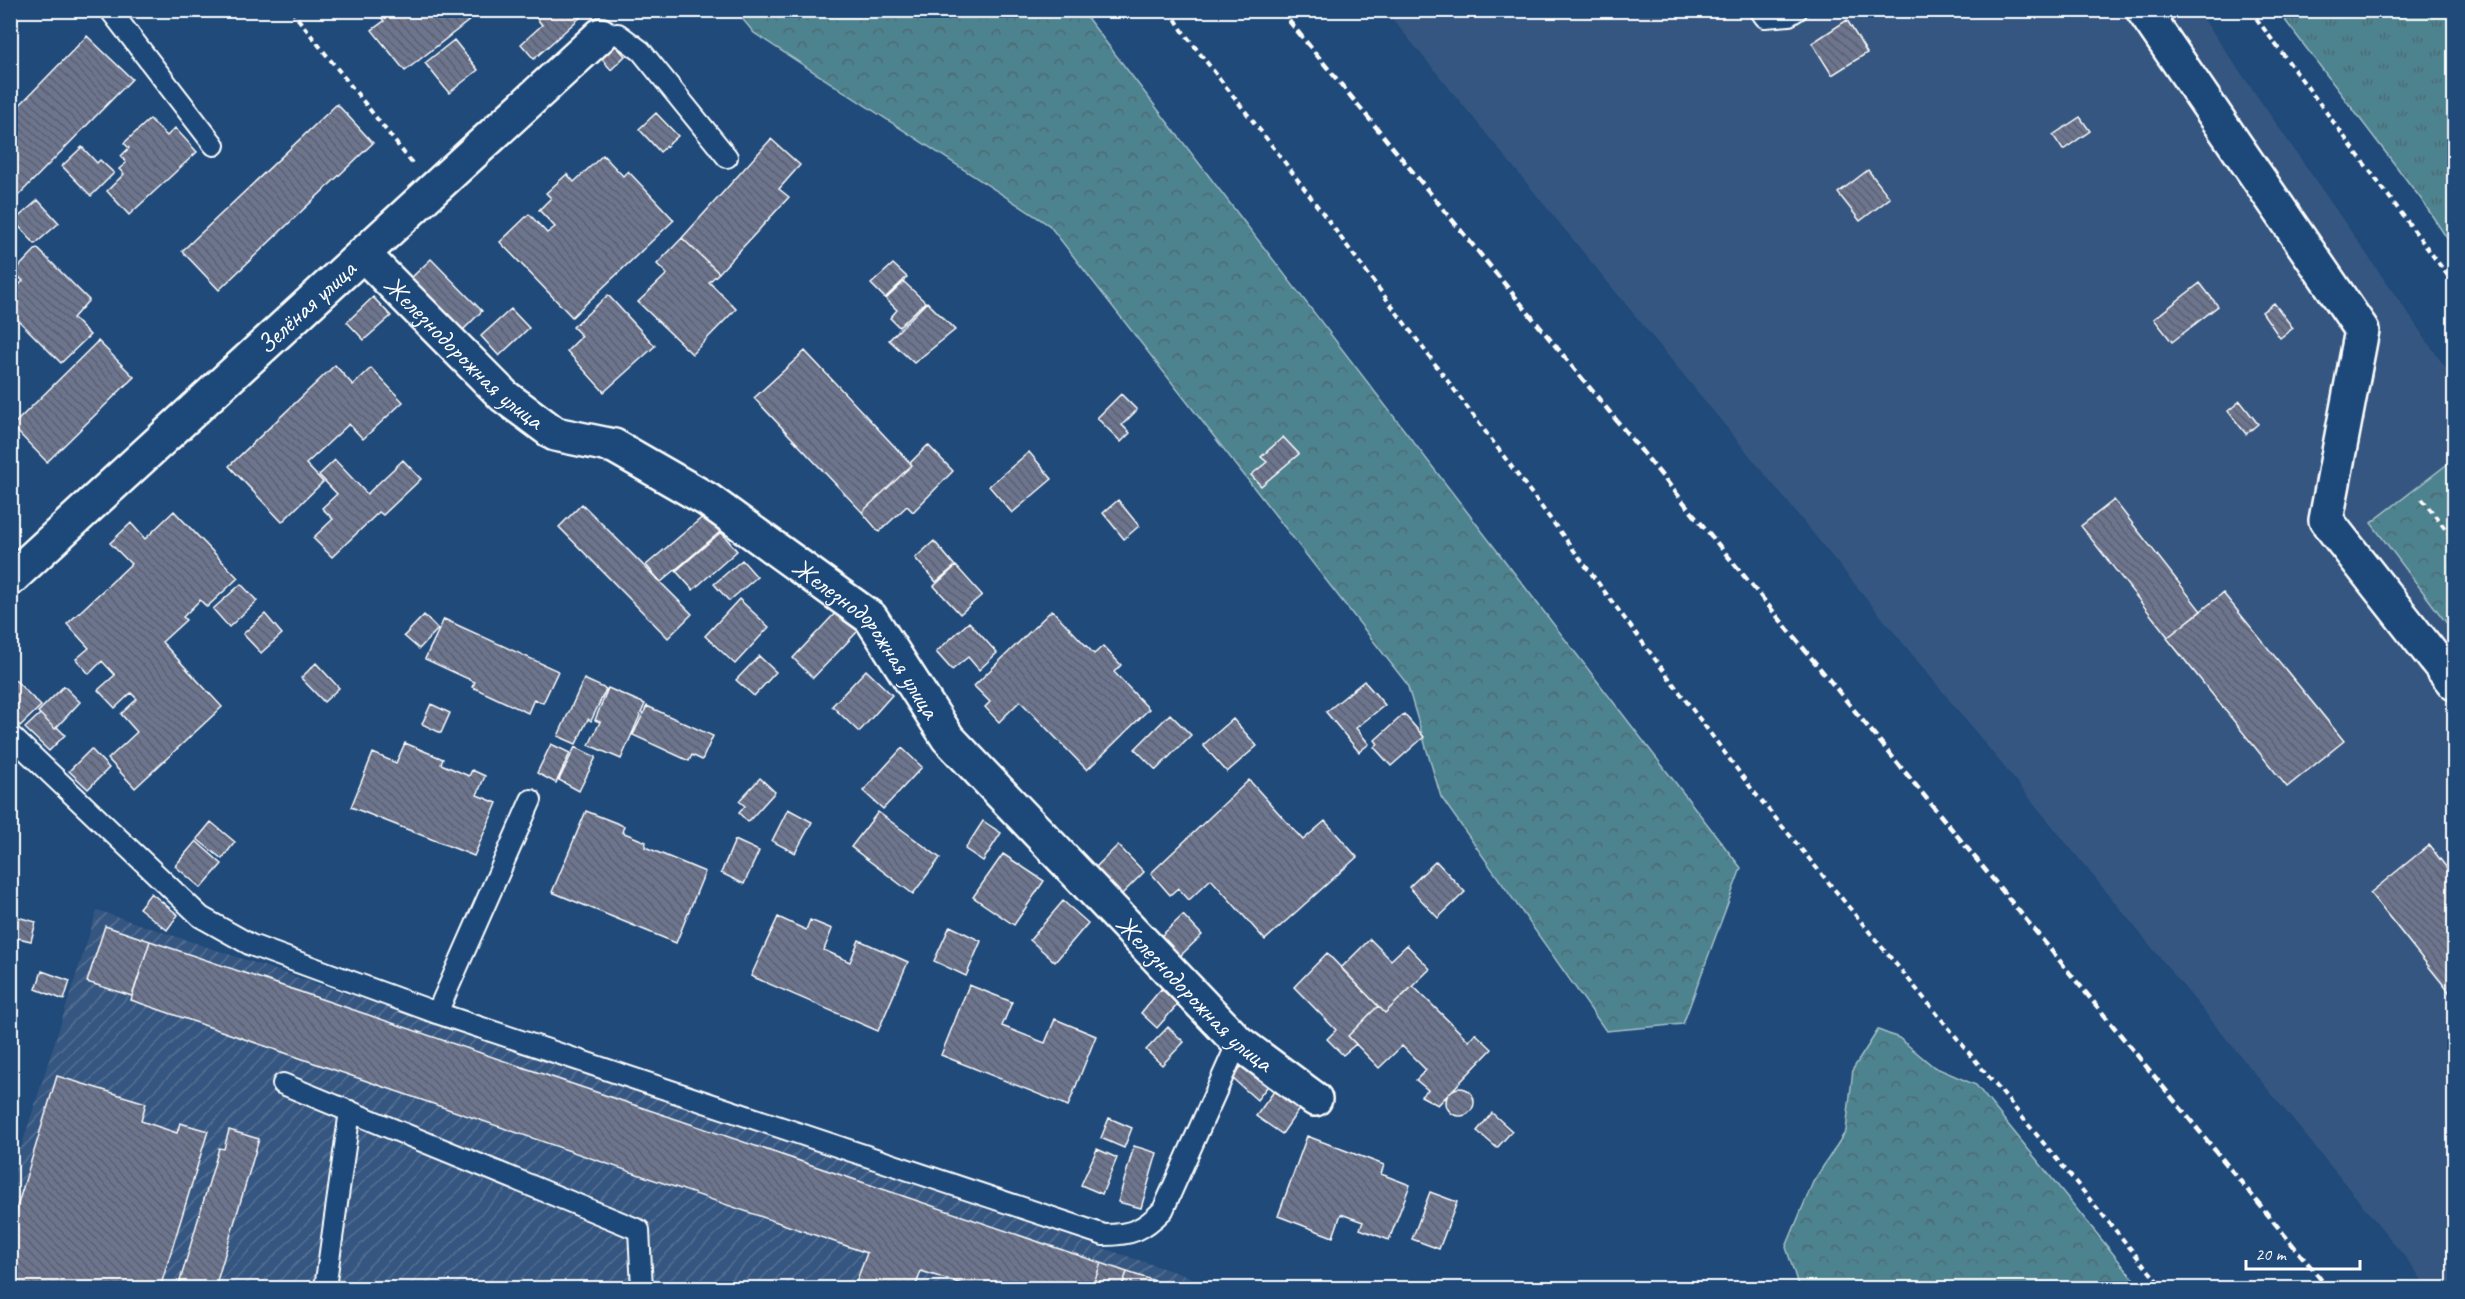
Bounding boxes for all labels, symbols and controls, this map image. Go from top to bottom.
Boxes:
street label: Зелёная улица [249,252,364,361]
street label: Железнодорожная улица [377,268,552,437]
street label: Железнодорожная улица [786,550,948,726]
street label: Железнодорожная улица [1109,908,1281,1080]
scale bar [2246,1233,2360,1271]
text: 20 m [2255,1243,2288,1265]

